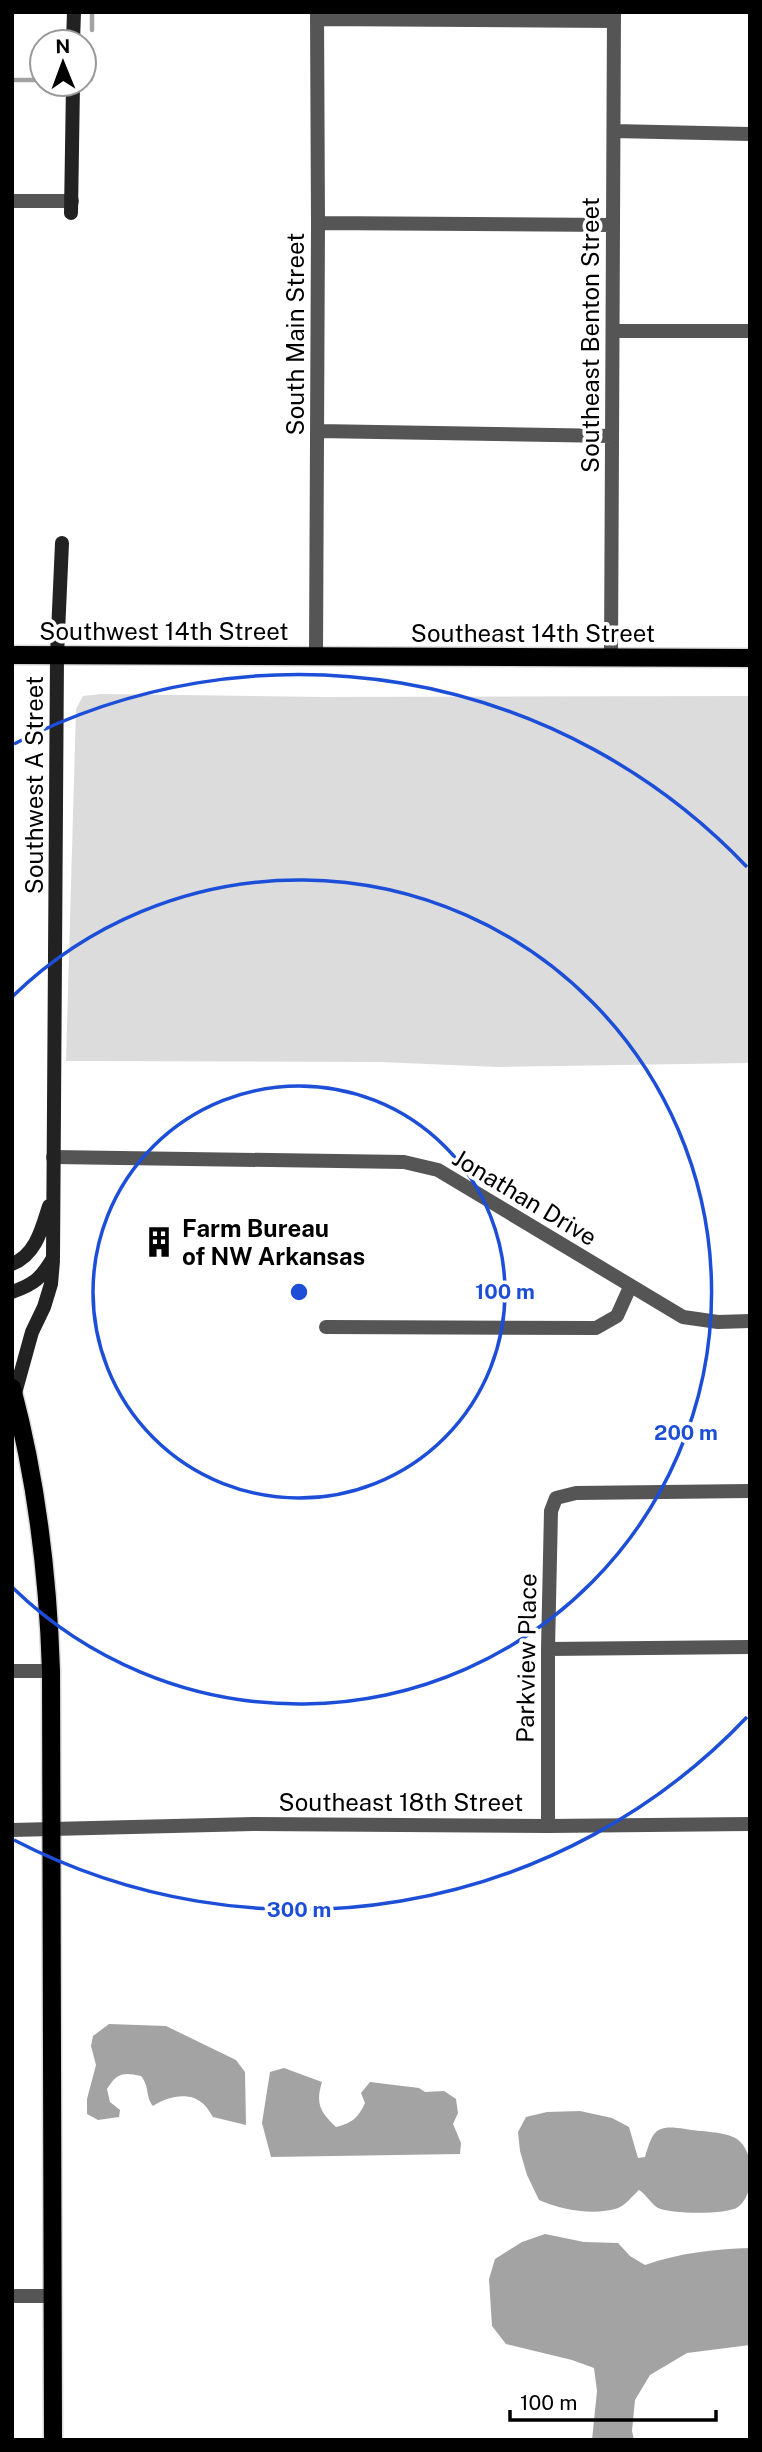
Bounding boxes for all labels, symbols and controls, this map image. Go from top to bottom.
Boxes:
north arrow [28,28,98,98]
text: N [55,35,70,57]
street label: Southeast Benton Street [576,197,604,473]
street label: South Main Street [281,233,309,435]
street label: Southwest 14th Street [39,617,289,645]
street label: Southeast 14th Street [411,619,655,647]
street label: Southwest A Street [20,676,48,894]
street label: Jonathan Drive [448,1143,602,1251]
place label: Farm Bureau of NW Arkansas [182,1214,365,1270]
building icon: Farm Bureau of NW Arkansas [142,1225,176,1259]
text: 100 m [475,1279,535,1304]
centre of rings [287,1280,311,1304]
text: 200 m [654,1420,718,1445]
street label: Parkview Place [511,1573,541,1743]
street label: Southeast 18th Street [279,1788,523,1816]
text: 300 m [267,1897,331,1922]
scale bar [510,2378,716,2422]
text: 100 m [520,2390,577,2415]

